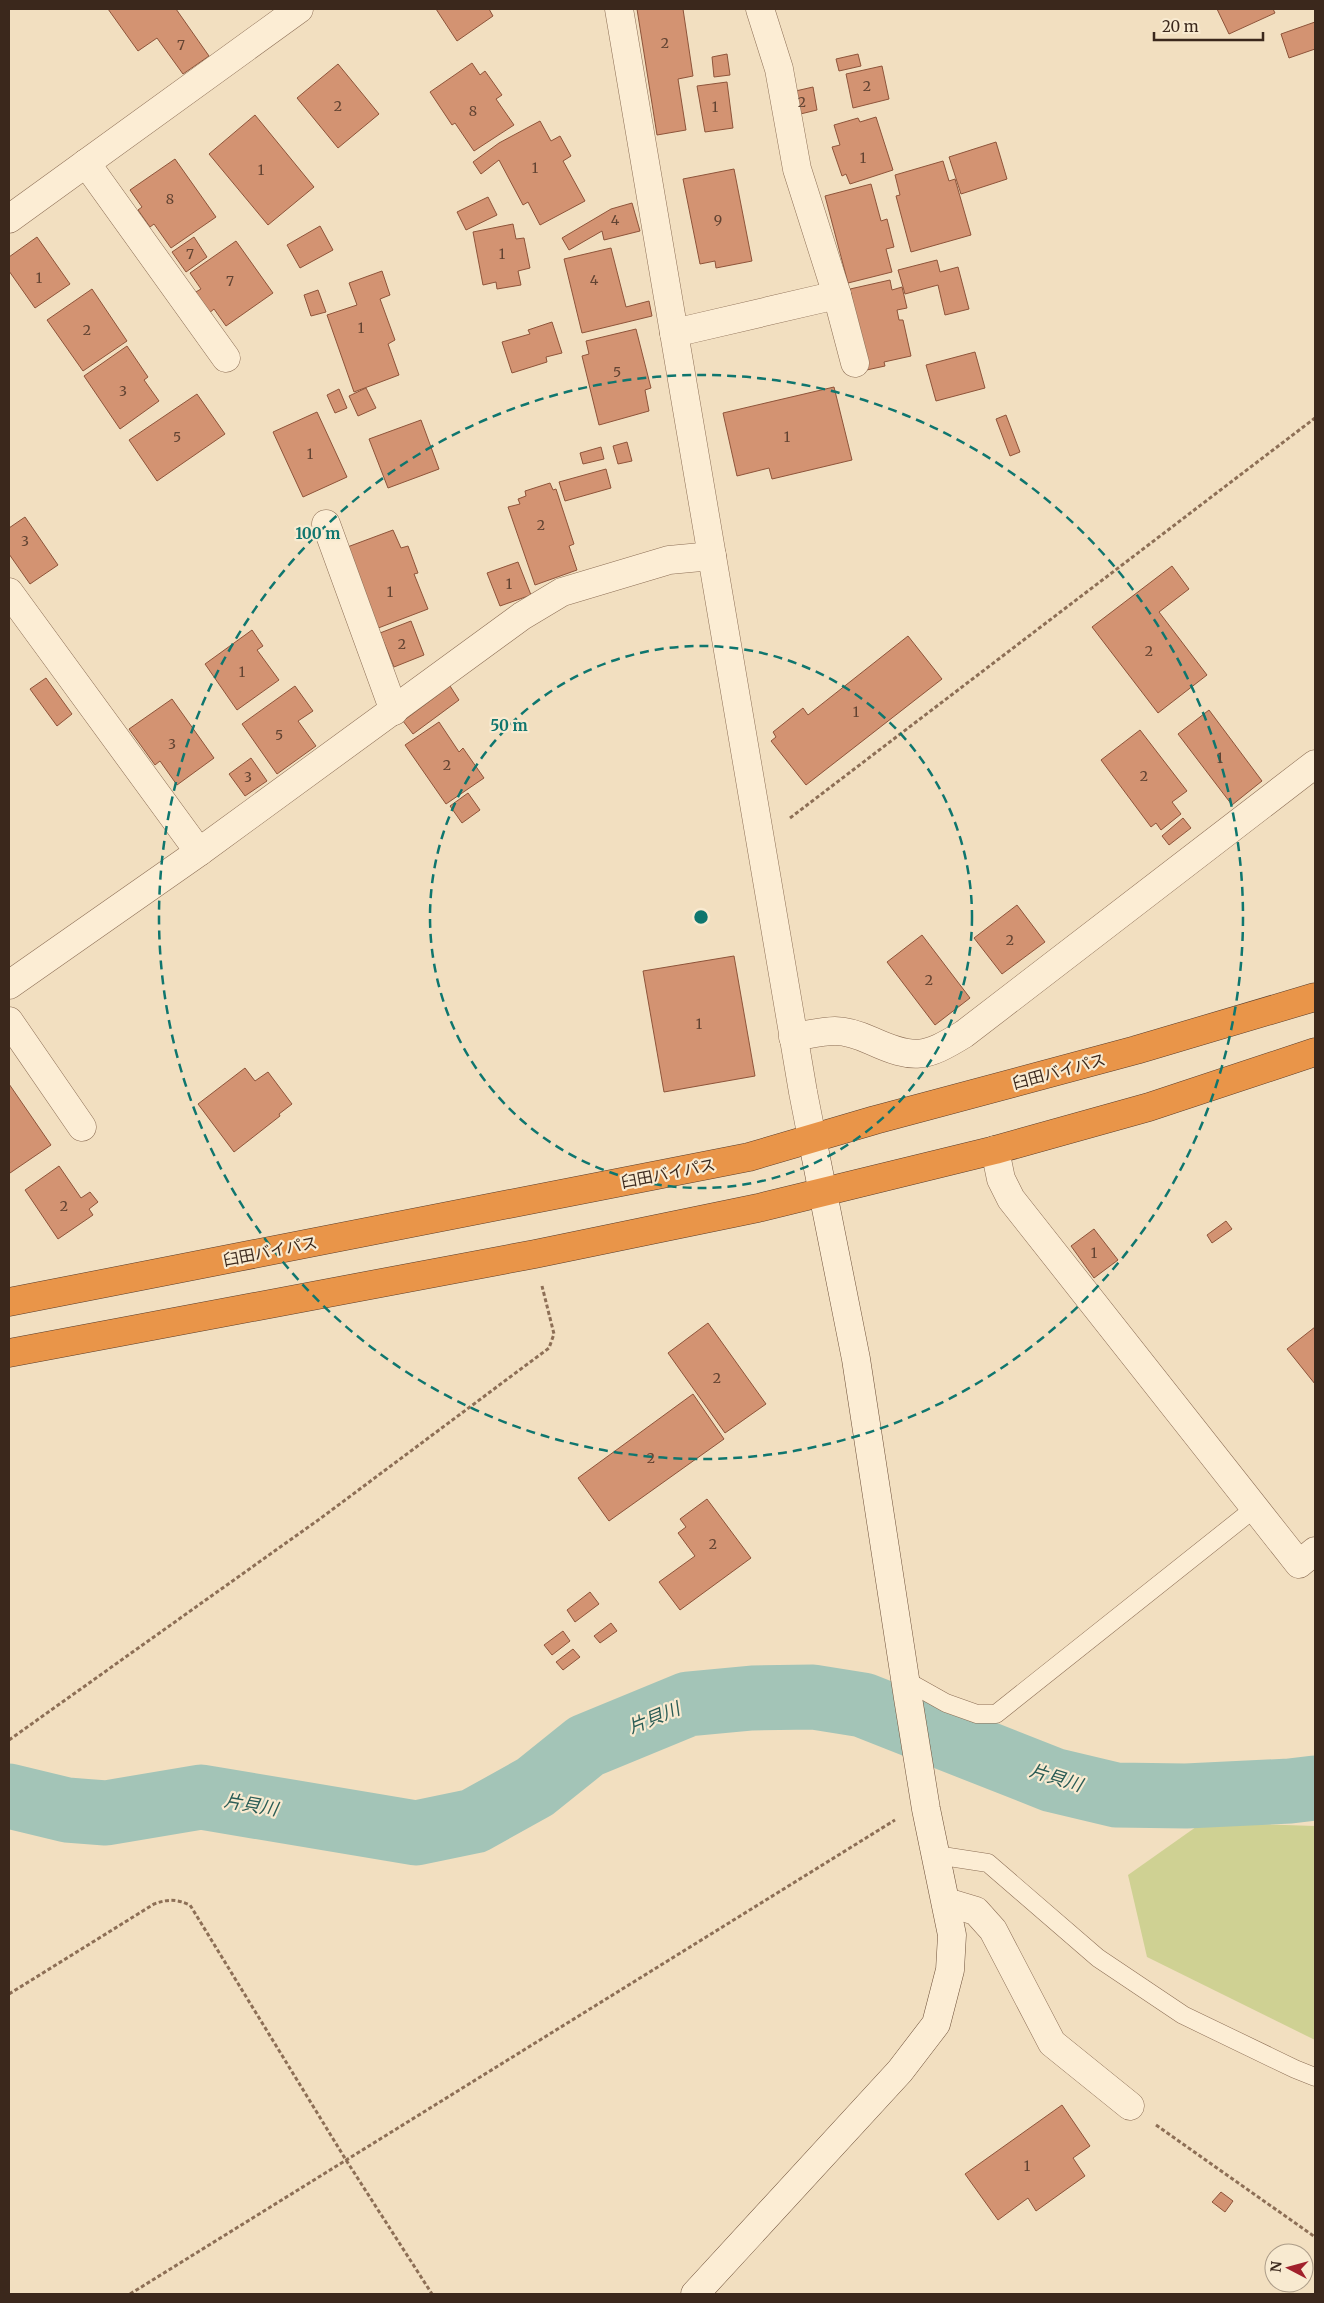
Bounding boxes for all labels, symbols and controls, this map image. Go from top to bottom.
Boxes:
scale bar [1154,10,1263,42]
text: 20 m [1162,17,1199,36]
house number: 2 [661,34,669,52]
house number: 7 [177,36,185,54]
house number: 2 [863,77,871,95]
house number: 2 [798,93,806,111]
house number: 2 [334,97,342,115]
house number: 1 [712,98,718,116]
house number: 8 [469,102,477,120]
house number: 1 [860,149,866,167]
house number: 1 [532,159,538,177]
house number: 1 [258,161,264,179]
house number: 8 [166,190,174,208]
house number: 4 [611,211,620,229]
house number: 9 [714,211,722,229]
house number: 7 [186,245,194,263]
house number: 1 [499,245,505,263]
house number: 1 [36,269,42,287]
house number: 4 [590,271,599,289]
house number: 7 [226,272,234,290]
house number: 1 [358,319,364,337]
house number: 2 [83,321,91,339]
house number: 5 [613,363,621,381]
house number: 3 [119,382,127,400]
house number: 5 [173,428,181,446]
house number: 1 [784,428,790,446]
house number: 1 [307,445,313,463]
house number: 2 [537,516,545,534]
text: 100 m [296,524,340,543]
house number: 3 [21,532,29,550]
house number: 1 [506,575,512,593]
house number: 1 [387,583,393,601]
house number: 2 [398,635,406,653]
house number: 2 [1145,642,1153,660]
house number: 1 [239,663,245,681]
house number: 1 [853,703,859,721]
text: 50 m [490,716,528,735]
house number: 5 [275,726,283,744]
house number: 3 [168,735,176,753]
house number: 1 [1217,749,1223,767]
house number: 2 [443,756,451,774]
house number: 2 [1140,767,1148,785]
house number: 3 [244,768,252,786]
centre of rings [692,908,710,926]
house number: 2 [1006,931,1014,949]
house number: 2 [925,971,933,989]
house number: 1 [696,1015,702,1033]
street label: 臼田バイパス [1010,1049,1108,1093]
street label: 臼田バイパス [619,1154,717,1192]
house number: 2 [60,1197,68,1215]
street label: 臼田バイパス [221,1232,319,1270]
house number: 1 [1091,1244,1097,1262]
house number: 2 [713,1369,721,1387]
house number: 2 [647,1449,655,1467]
house number: 2 [709,1535,717,1553]
water label: 片貝川 [624,1696,685,1738]
water label: 片貝川 [1027,1759,1087,1797]
water label: 片貝川 [223,1788,282,1821]
house number: 1 [1024,2157,1030,2175]
north arrow [1264,2243,1314,2293]
text: N [1267,2260,1286,2273]

